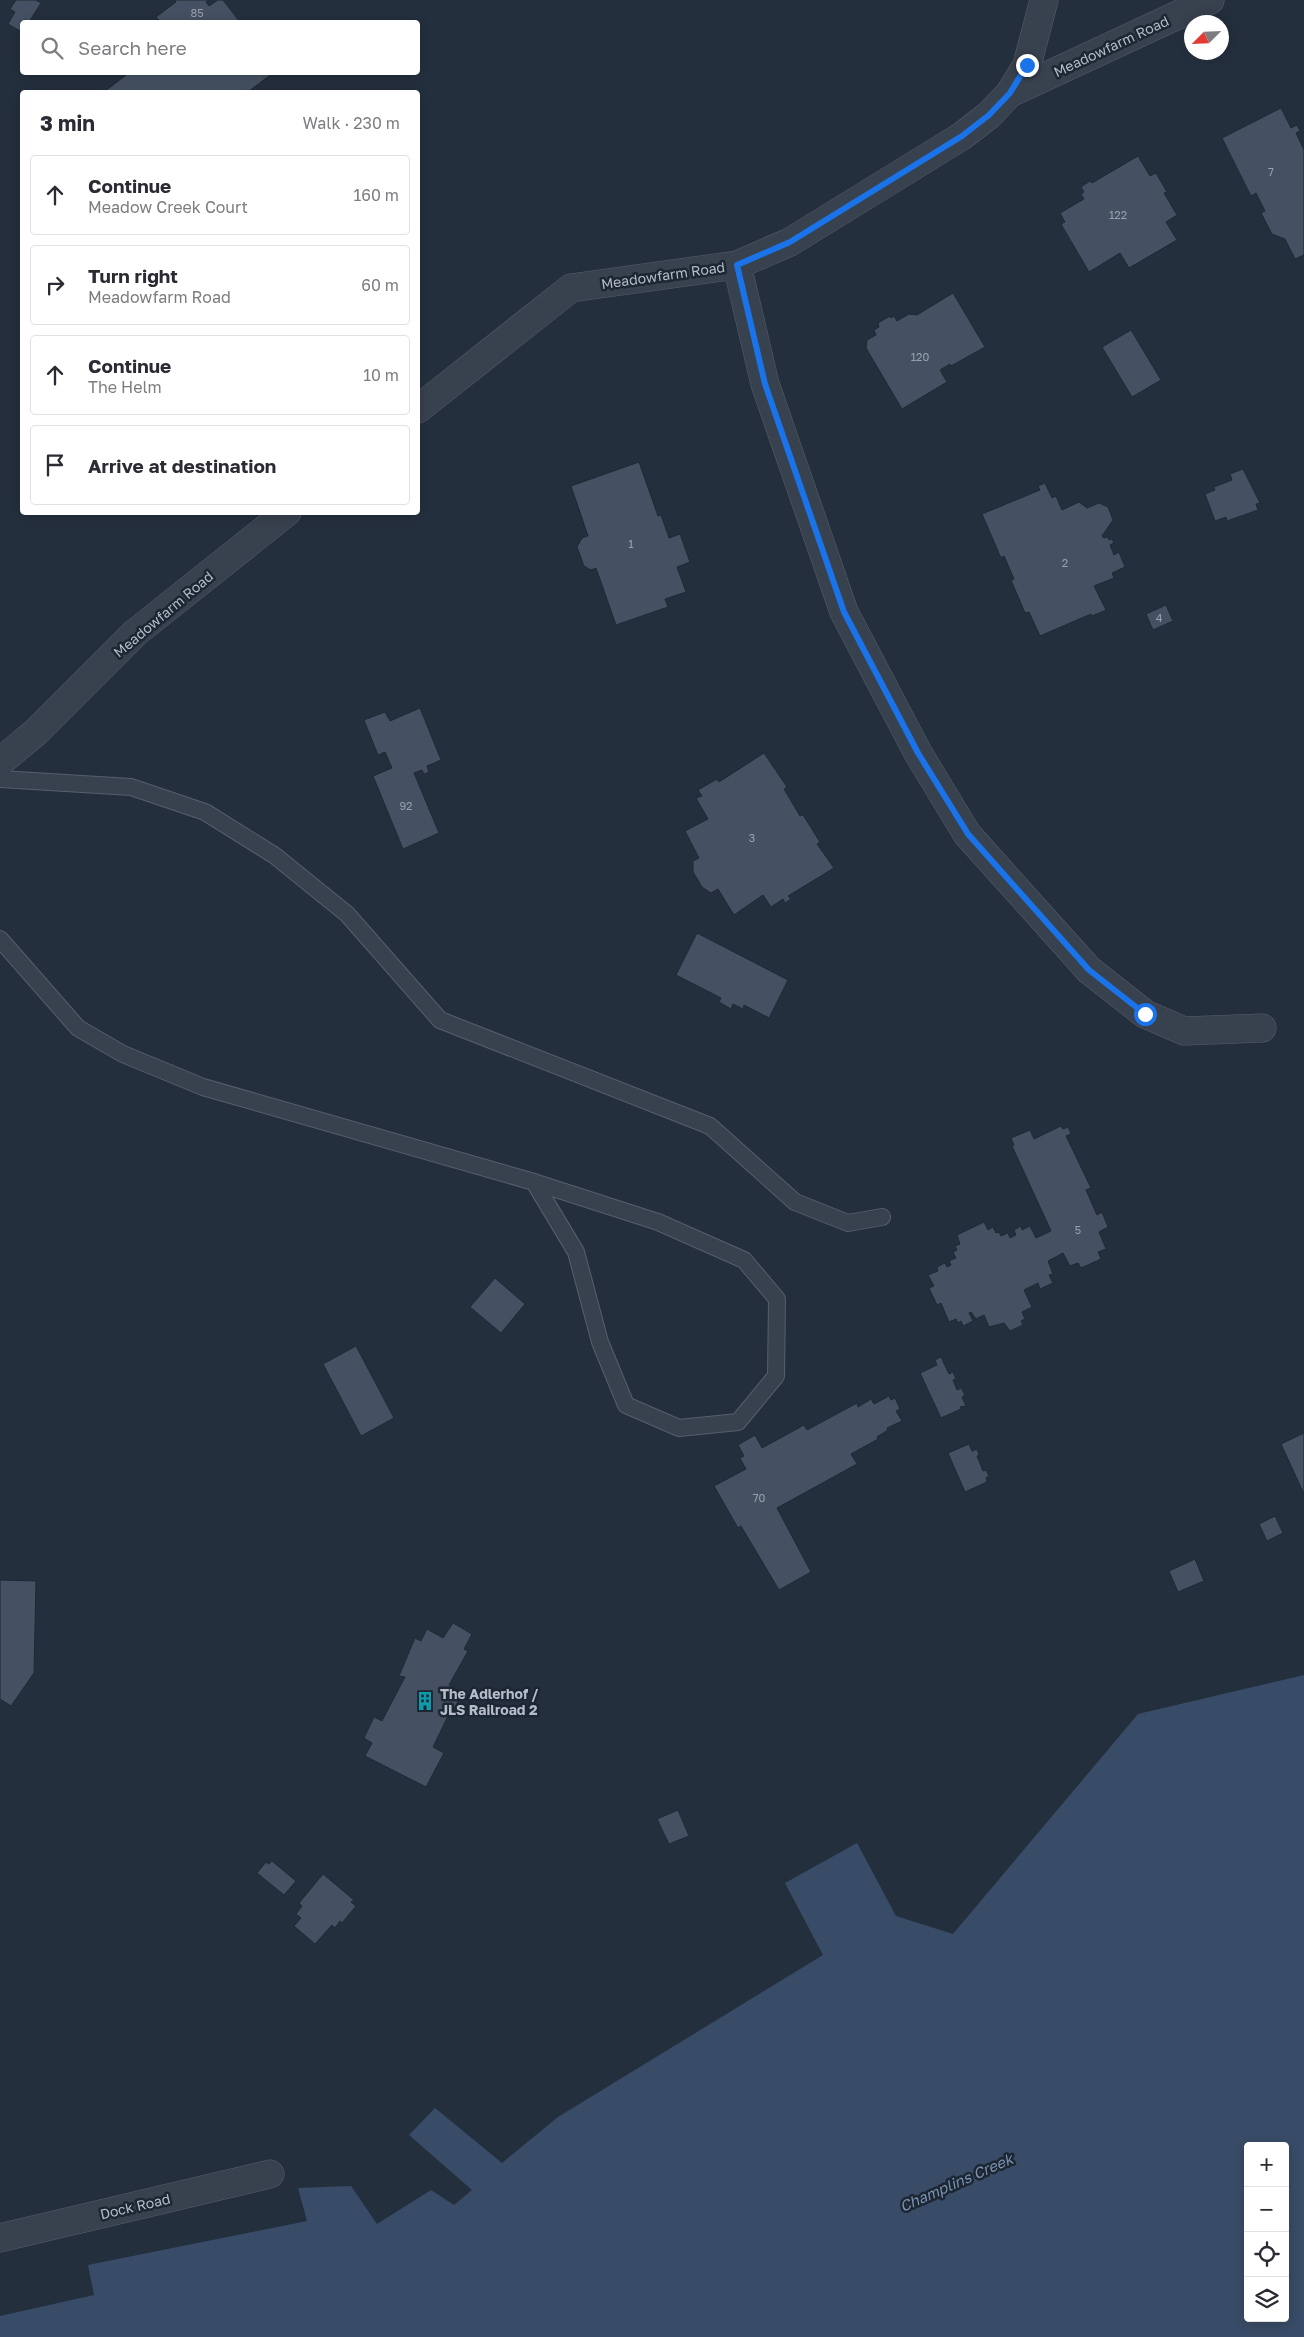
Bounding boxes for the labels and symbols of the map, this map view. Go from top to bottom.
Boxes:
house number: 85 [190,6,204,19]
street label: Meadowfarm Road [1051,12,1171,80]
north arrow [1184,15,1229,60]
route end [1016,54,1039,77]
house number: 7 [1268,165,1274,178]
house number: 122 [1109,208,1127,221]
street label: Meadowfarm Road [600,258,726,292]
house number: 120 [911,350,929,363]
house number: 1 [628,537,634,550]
house number: 2 [1062,556,1068,569]
street label: Meadowfarm Road [110,567,216,661]
house number: 4 [1156,611,1163,624]
house number: 92 [399,799,413,812]
house number: 3 [749,831,755,844]
route start [1134,1003,1157,1026]
house number: 5 [1075,1223,1081,1236]
house number: 70 [753,1491,766,1504]
place label: The Adlerhof / JLS Railroad 2 [440,1685,538,1718]
building icon: The Adlerhof / JLS Railroad 2 [414,1690,436,1712]
water label: Champlins Creek [897,2148,1017,2215]
street label: Dock Road [98,2190,172,2222]

